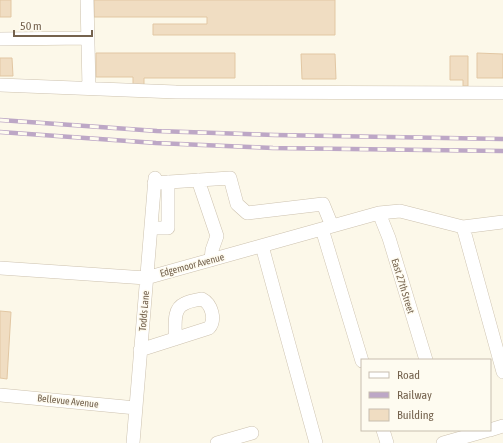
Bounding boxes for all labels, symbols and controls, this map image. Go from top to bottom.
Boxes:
scale bar [14,12,92,38]
text: 50 m [20,19,42,33]
street label: Edgemoor Avenue [159,251,226,279]
street label: East 27th Street [389,257,417,315]
street label: Todds Lane [137,290,151,332]
legend [361,359,491,431]
text: Road [397,368,420,382]
text: Railway [397,388,432,402]
street label: Bellevue Avenue [37,392,100,410]
text: Building [397,408,435,422]

